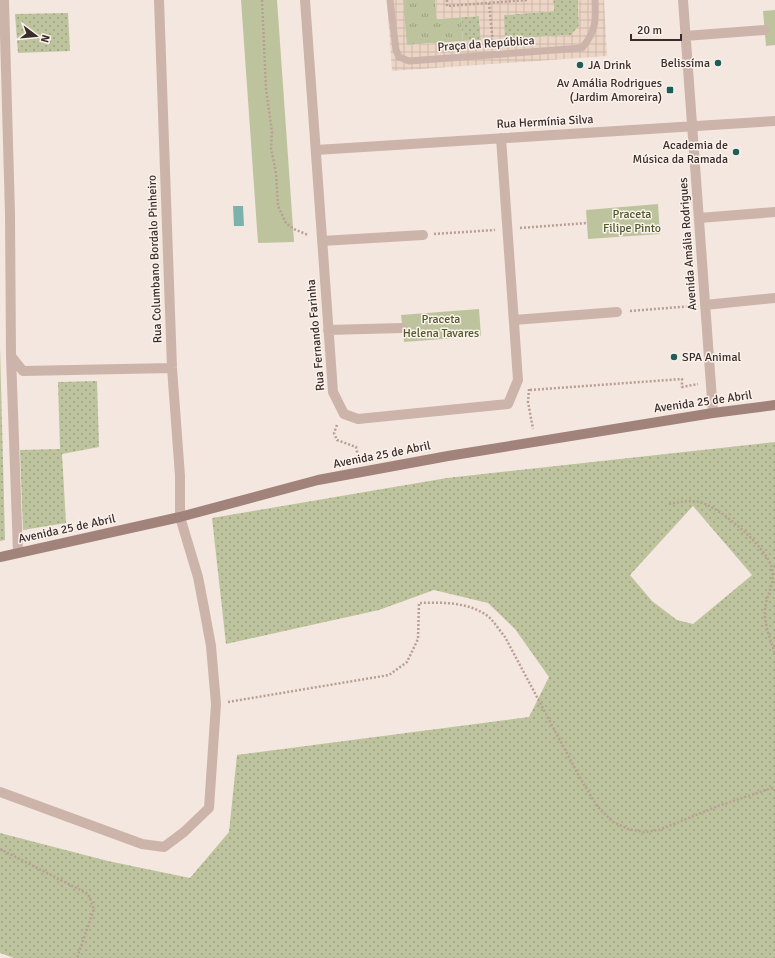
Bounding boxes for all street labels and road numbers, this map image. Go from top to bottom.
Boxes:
street label: Praça da República [437,33,535,55]
street label: Rua Hermínia Silva [496,112,594,132]
street label: Rua Columbano Bordalo Pinheiro [145,175,165,343]
street label: Avenida Amália Rodrigues [676,177,700,311]
street label: Rua Fernando Farinha [304,279,328,391]
street label: Avenida 25 de Abril [653,388,754,416]
street label: Avenida 25 de Abril [332,438,432,472]
street label: Avenida 25 de Abril [17,511,117,547]

